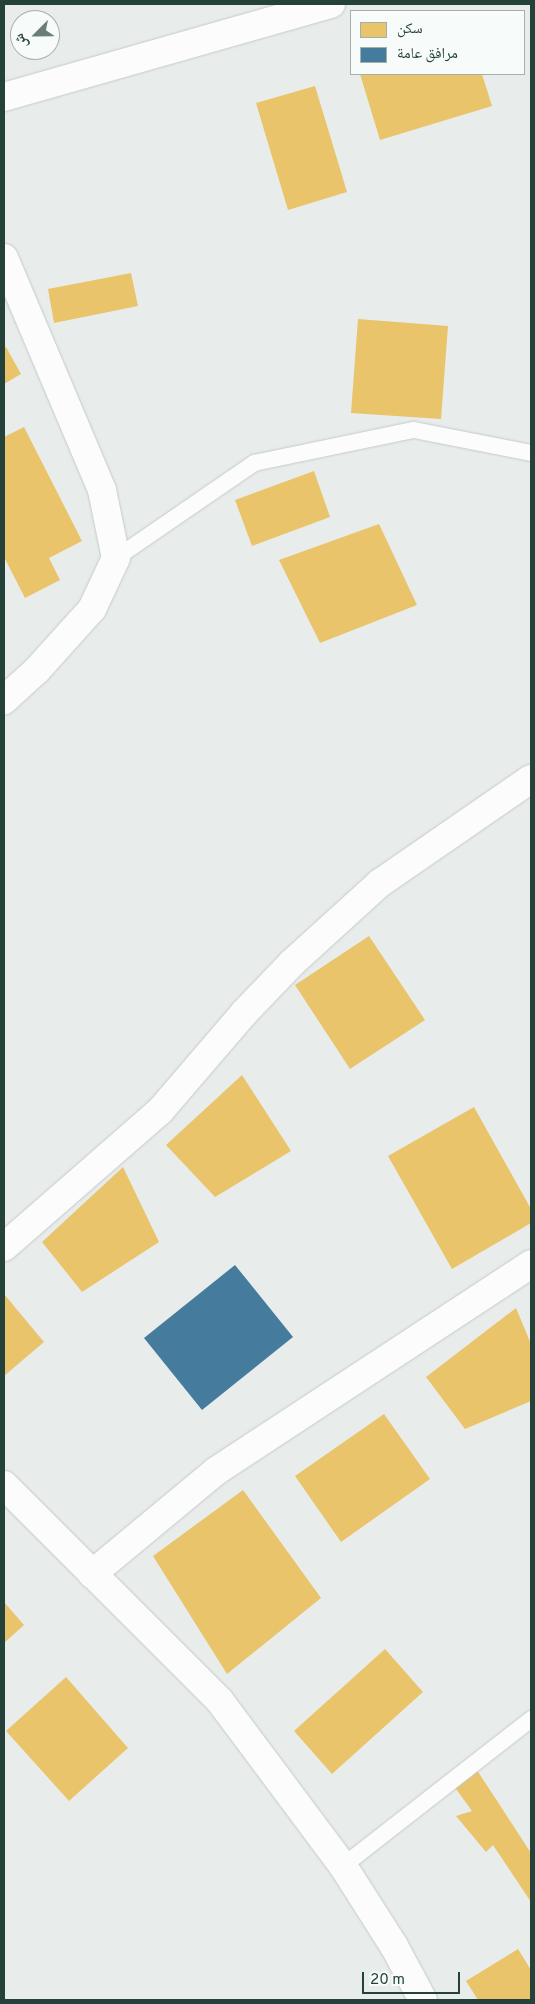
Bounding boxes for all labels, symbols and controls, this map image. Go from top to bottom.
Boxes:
north arrow [10,10,60,60]
legend [350,10,525,75]
text: سكن [397,20,423,39]
text: ش [11,31,32,51]
text: مرافق عامة [397,45,458,64]
scale bar [365,1962,462,1994]
text: 20 m [370,1971,405,1990]

